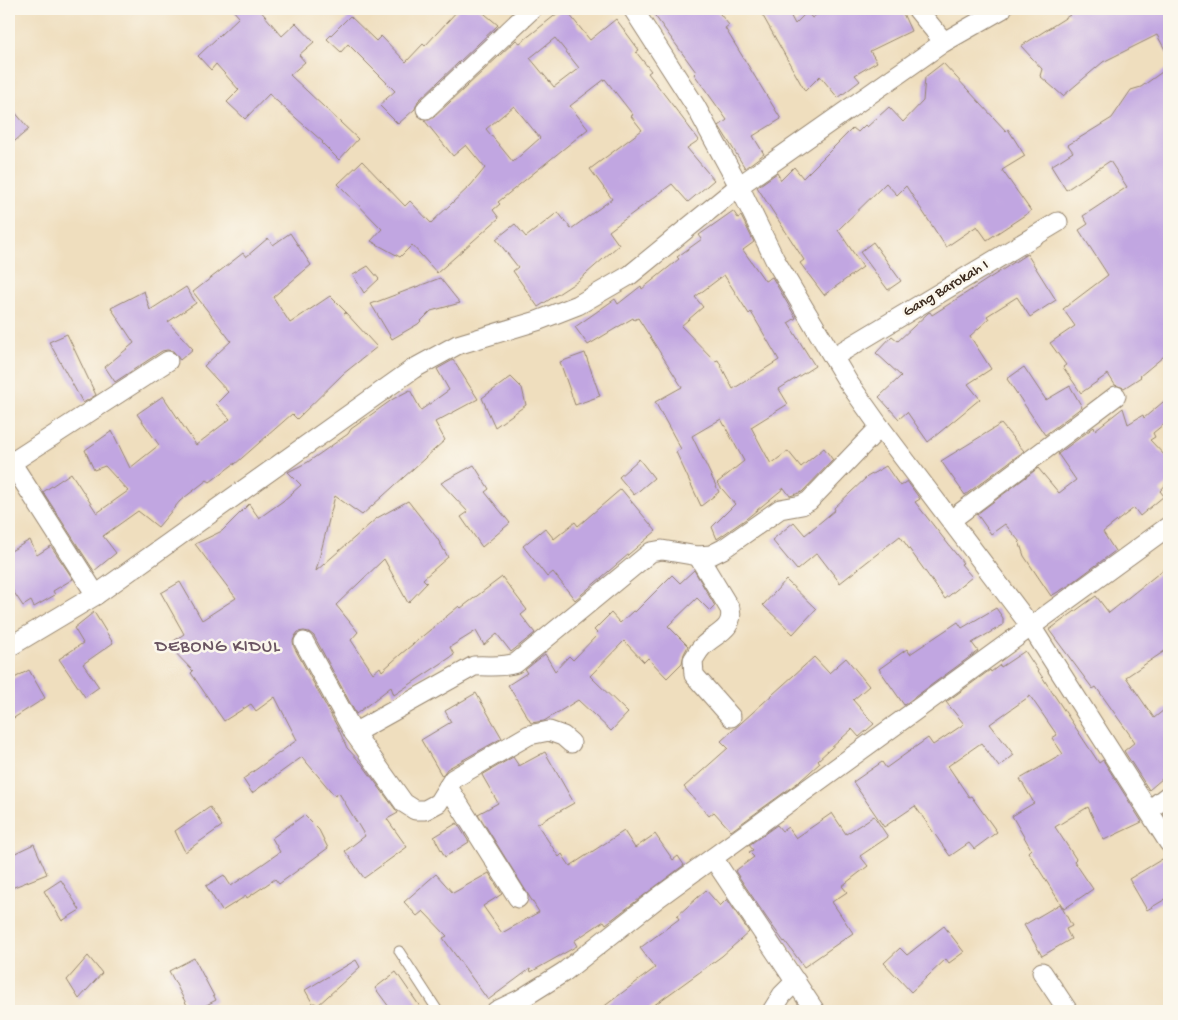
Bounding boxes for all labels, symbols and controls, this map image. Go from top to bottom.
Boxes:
street label: Gang Barokah I [900,256,992,322]
district label: DEBONG KIDUL [154,637,281,658]

